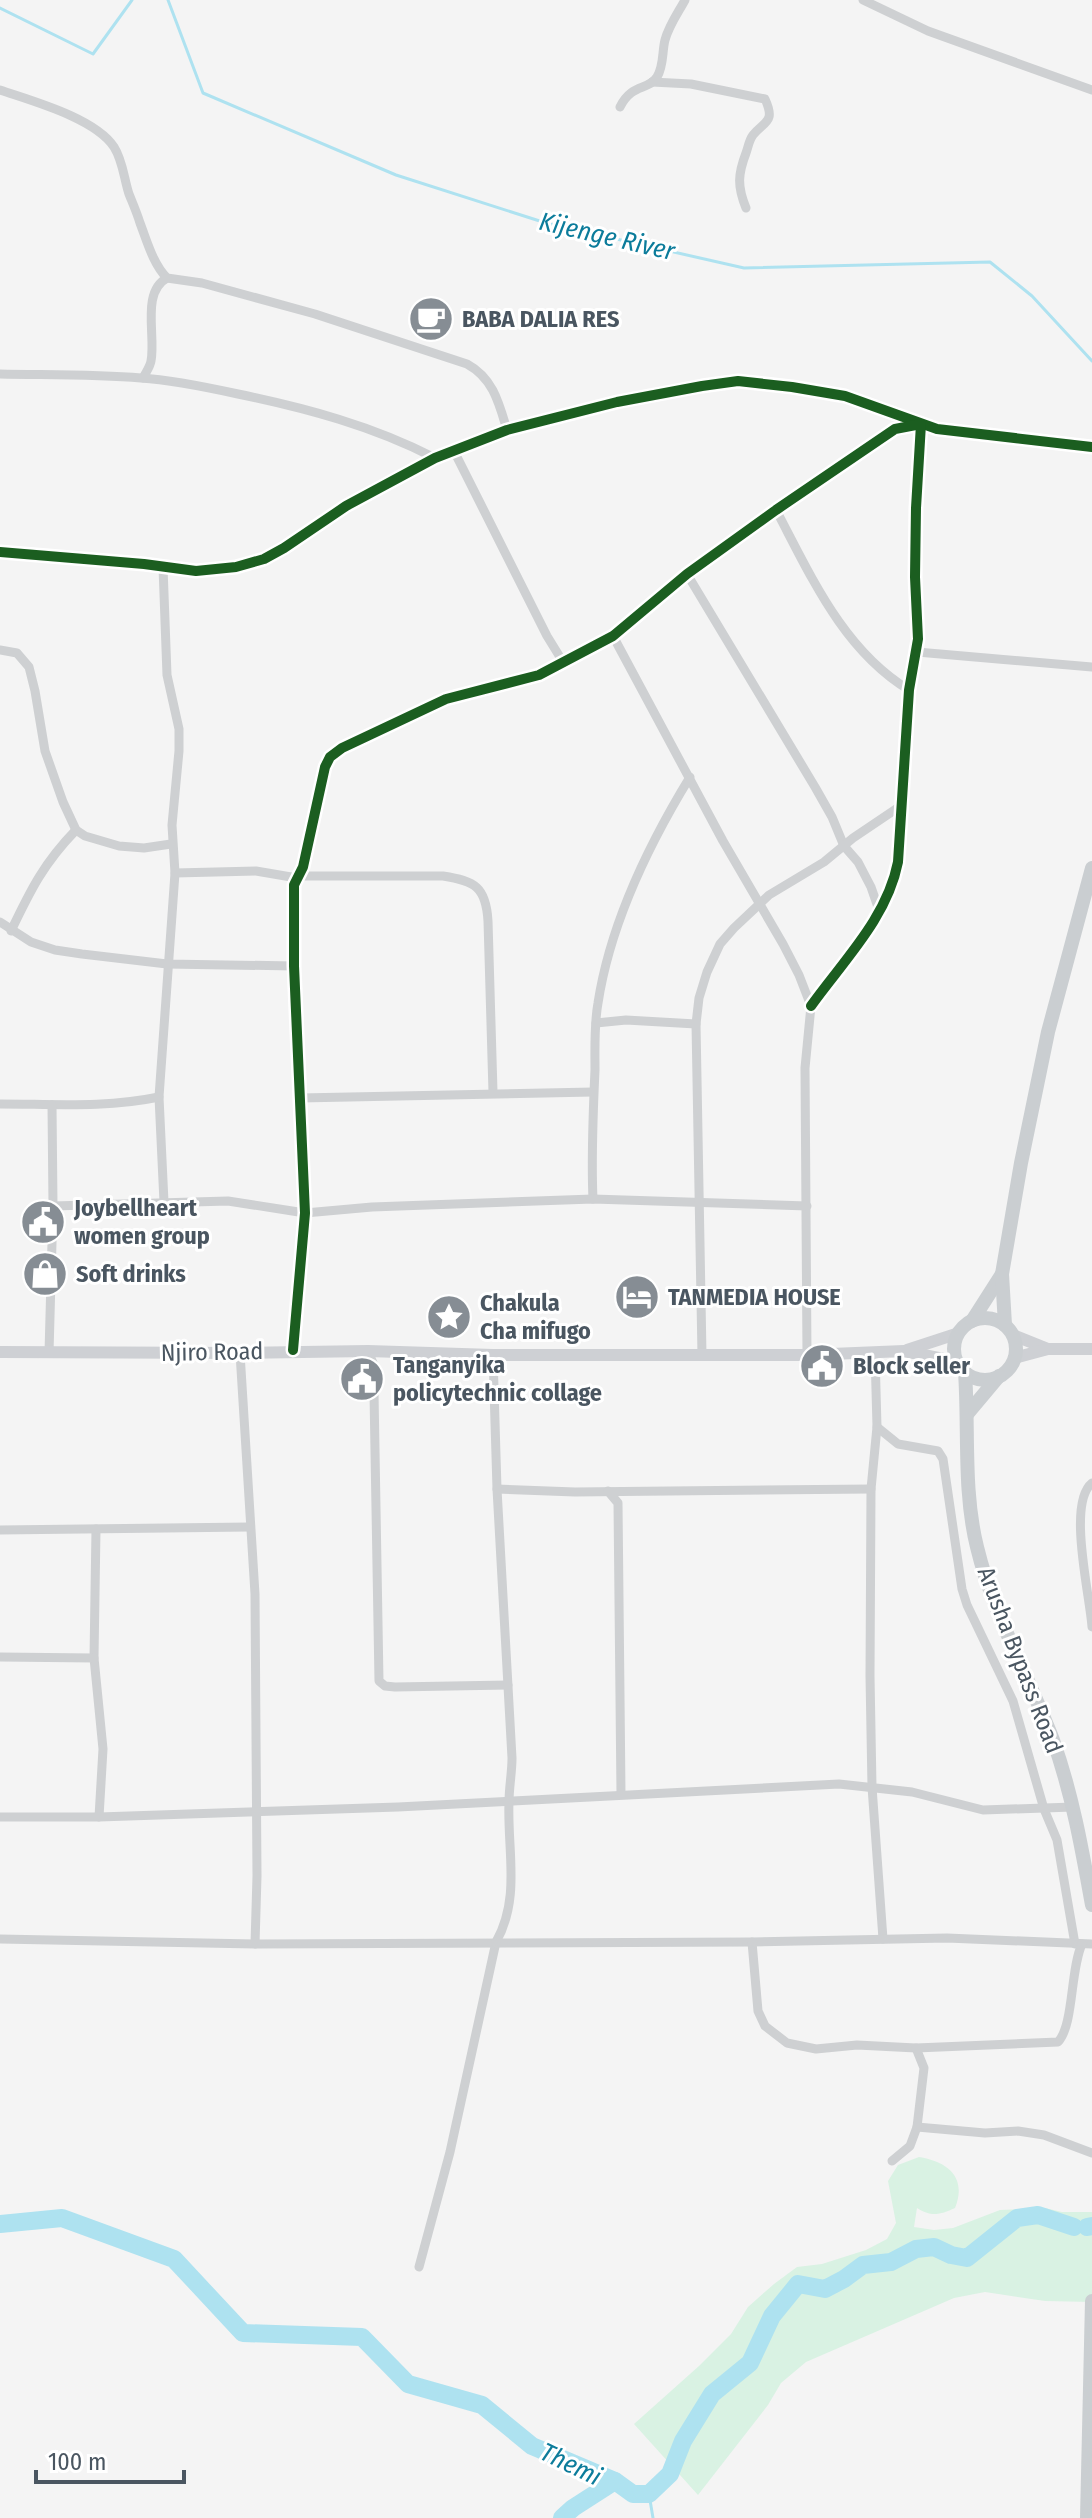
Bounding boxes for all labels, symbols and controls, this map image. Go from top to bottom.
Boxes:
water label: Kijenge River [536,206,679,267]
cafe icon: BABA DALIA RES [407,295,455,343]
place label: BABA DALIA RES [462,305,619,333]
place label: Joybellheart women group [73,1194,210,1250]
public building icon: Joybellheart women group [19,1198,67,1246]
shop icon: Soft drinks [21,1250,69,1298]
place label: Soft drinks [76,1260,186,1288]
hotel icon: TANMEDIA HOUSE [613,1273,661,1321]
place label: TANMEDIA HOUSE [668,1283,841,1311]
place label: Chakula Cha mifugo [480,1289,591,1345]
place icon: Chakula Cha mifugo [425,1293,473,1341]
street label: Njiro Road [161,1337,263,1367]
public building icon: Block seller [798,1342,846,1390]
place label: Tanganyika policytechnic collage [393,1351,602,1407]
place label: Block seller [853,1352,970,1380]
public building icon: Tanganyika policytechnic collage [338,1355,386,1403]
street label: Arusha Bypass Road [972,1563,1068,1757]
scale bar [36,2434,184,2484]
water label: Themi [535,2436,607,2493]
text: 100 m [48,2448,106,2476]

